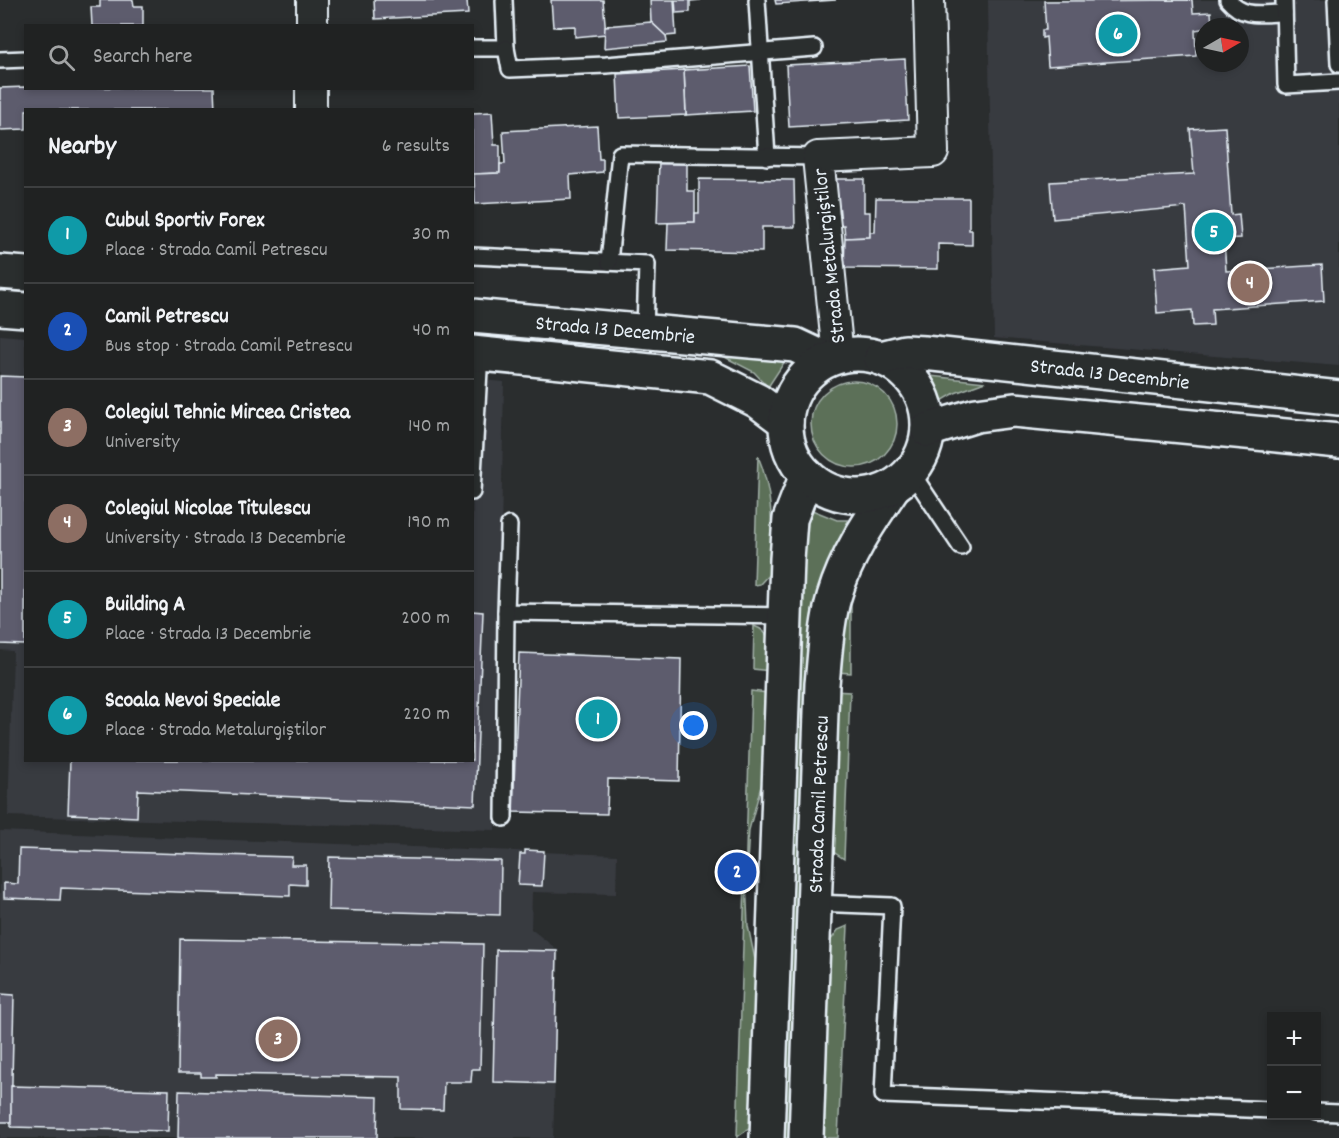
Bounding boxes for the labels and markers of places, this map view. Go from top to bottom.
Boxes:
pin: 6 [1098,12,1138,57]
pin: 5 [1194,210,1234,254]
pin: 4 [1230,260,1270,306]
pin: 1 [578,696,618,742]
pin: 2 [718,850,756,894]
pin: 3 [258,1016,298,1062]

